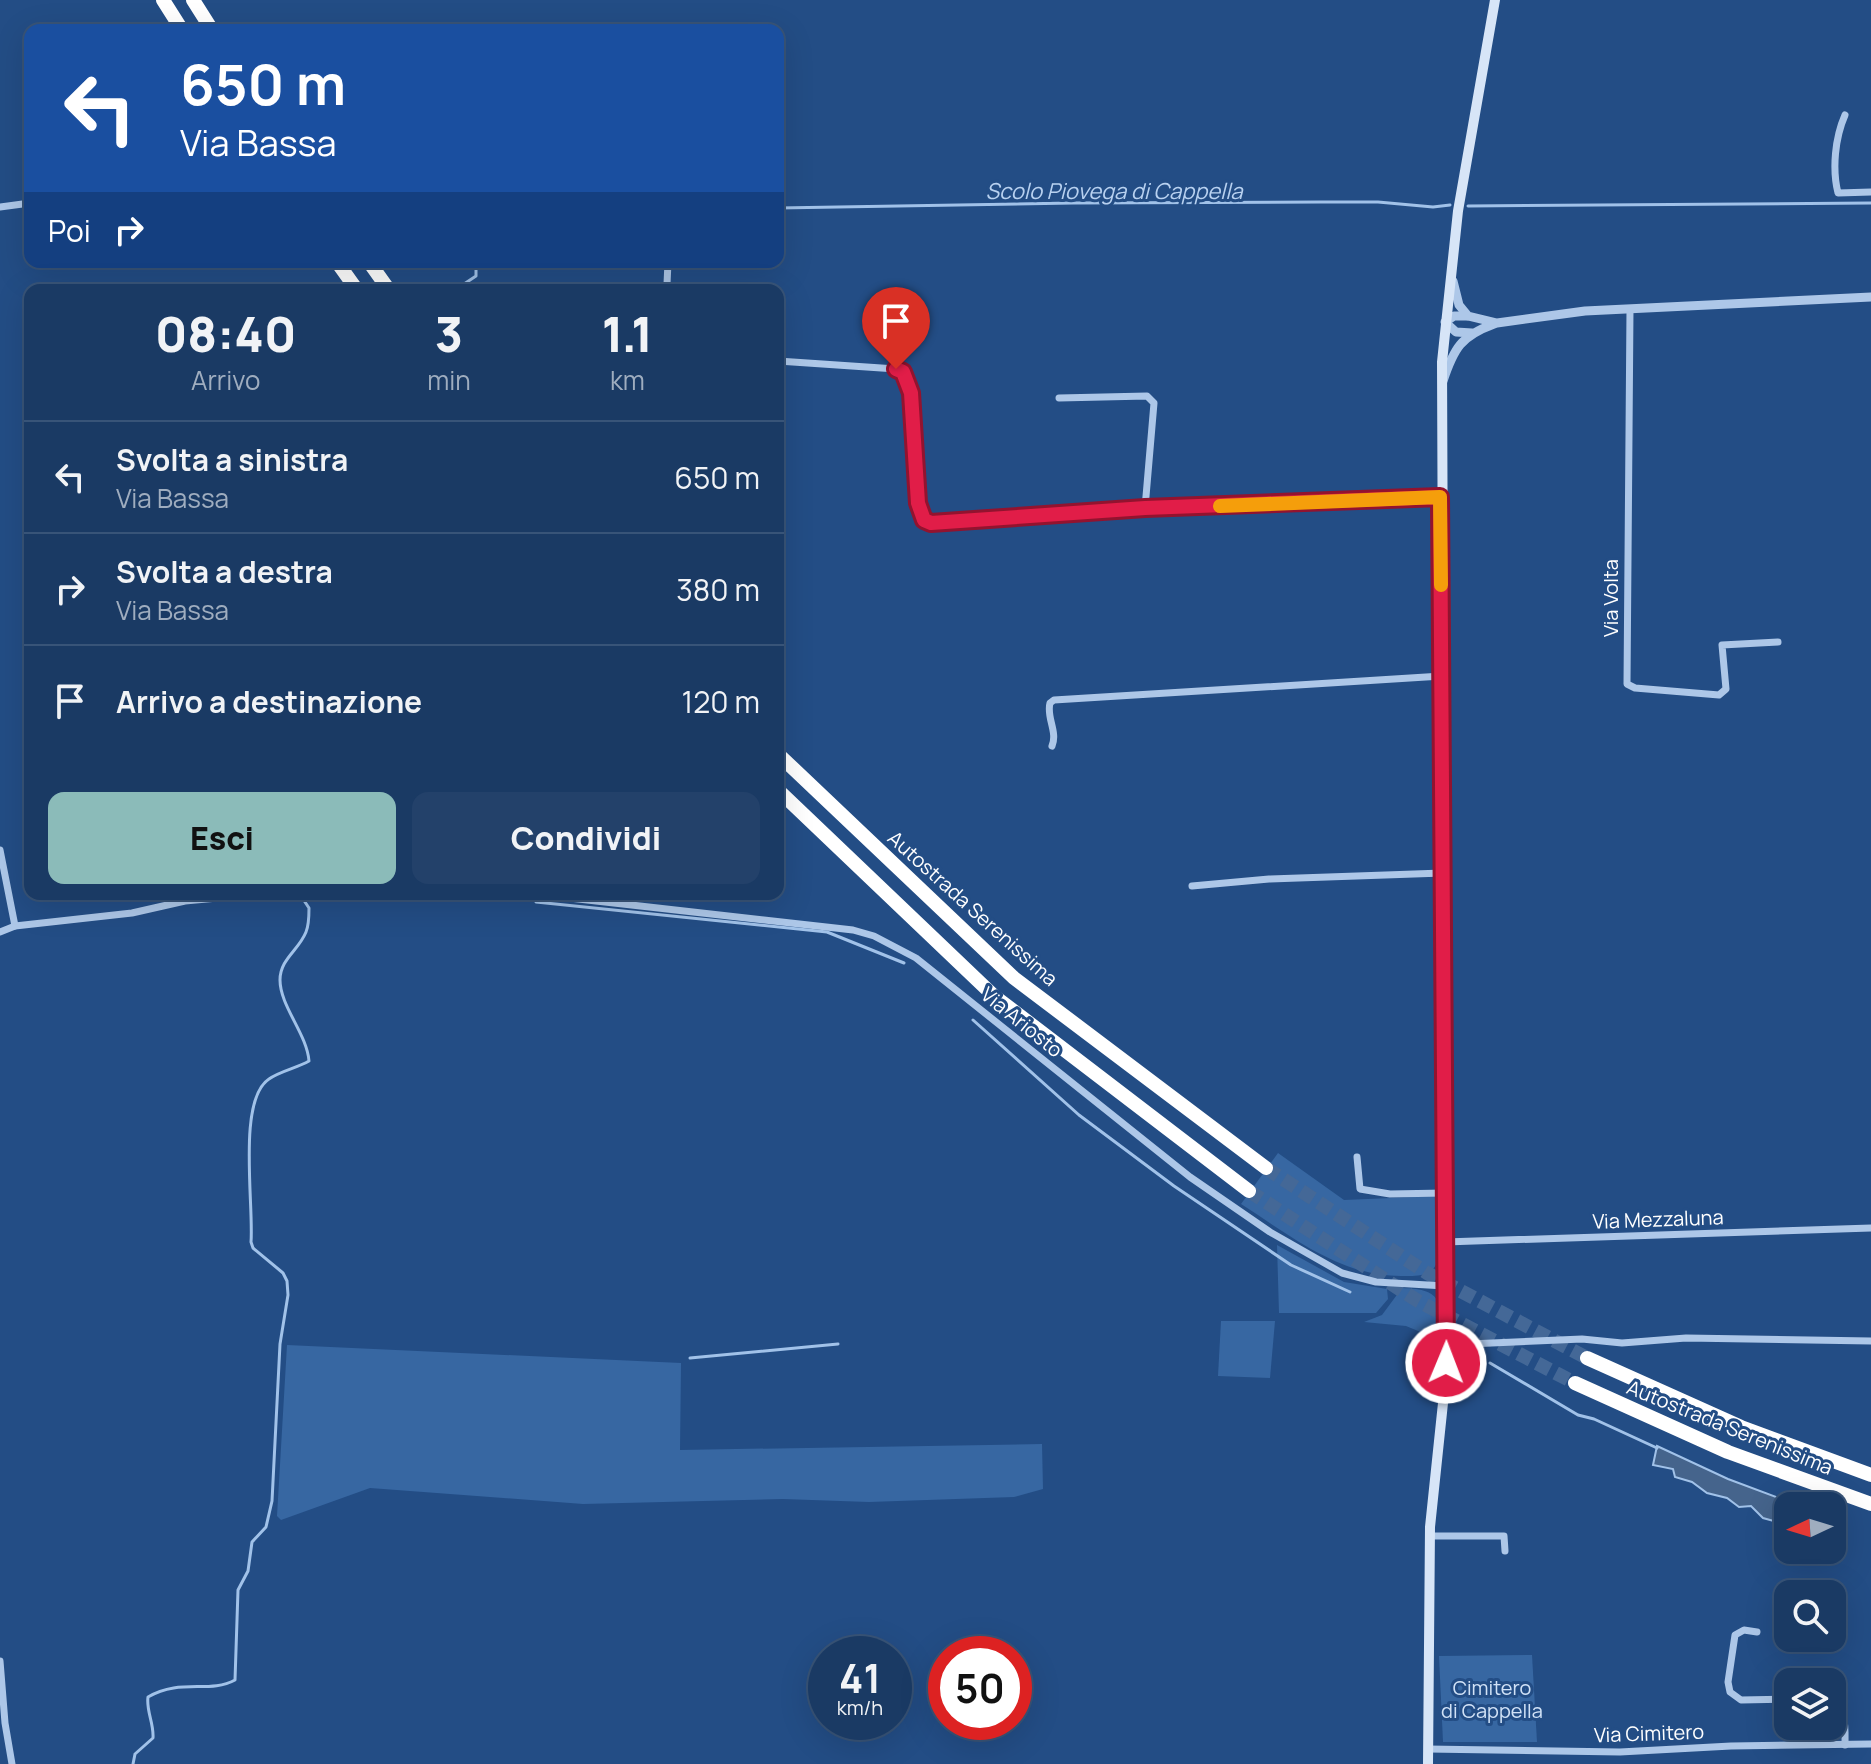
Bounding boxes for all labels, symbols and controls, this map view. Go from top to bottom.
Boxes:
text: 650 m [180,45,346,122]
icon: left [48,56,152,160]
text: Via Bassa [180,118,336,167]
water label: Scolo Piovega di Cappella [985,176,1244,206]
icon: right [107,208,151,252]
text: Poi [48,210,91,251]
pin [862,287,930,369]
icon: arrive [874,299,918,343]
text: 08:40 [155,301,296,366]
text: 3 [435,301,463,366]
text: 1.1 [602,301,653,366]
text: Arrivo [191,362,260,398]
text: min [427,362,471,398]
text: km [610,362,645,398]
text: Svolta a sinistra [116,439,348,480]
icon: left [48,455,92,499]
text: 650 m [674,457,760,498]
text: Via Bassa [116,480,229,516]
text: Svolta a destra [116,551,333,592]
street label: Via Volta [1597,559,1624,637]
icon: right [48,567,92,611]
text: 380 m [676,569,760,610]
text: Via Bassa [116,592,229,628]
icon: arrive [48,679,92,723]
text: Arrivo a destinazione [116,681,422,722]
text: 120 m [681,681,760,722]
button: Esci [48,792,396,884]
button: Condividi [412,792,760,884]
street label: Autostrada Serenissima [882,824,1064,992]
street label: Via Ariosto [976,981,1069,1063]
street label: Via Mezzaluna [1592,1203,1724,1235]
position arrow [1404,1321,1488,1405]
street label: Autostrada Serenissima [1623,1373,1837,1481]
north arrow [1774,1492,1846,1564]
map controls [1774,1492,1846,1740]
button: search [1774,1580,1846,1652]
speed limit sign: 50 [928,1636,1032,1740]
text: 41 [839,1650,881,1705]
button: layers [1774,1668,1846,1740]
park label: Cimitero di Cappella [1441,1674,1543,1724]
text: km/h [837,1694,883,1721]
street label: Via Cimitero [1593,1718,1705,1748]

